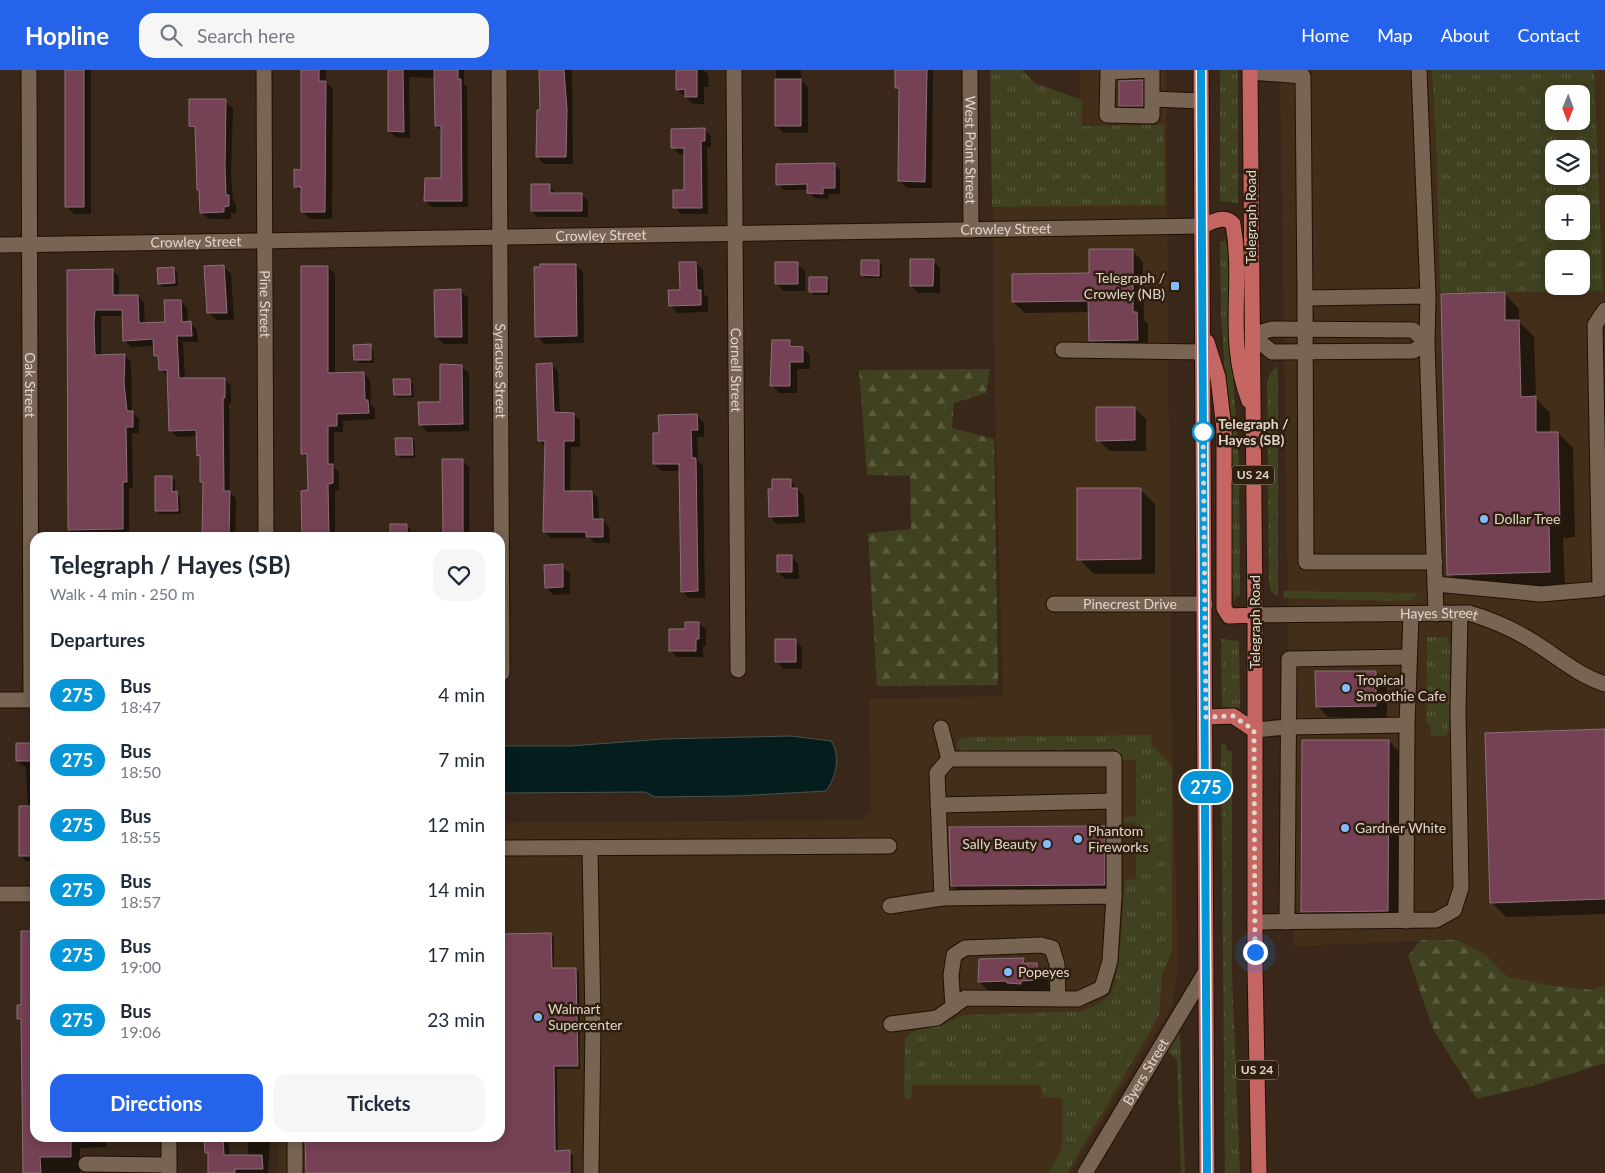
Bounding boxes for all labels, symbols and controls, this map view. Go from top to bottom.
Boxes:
search box [139,13,489,58]
text: Hopline [25,21,109,50]
icon: search [157,21,185,49]
text: Search here [197,24,295,47]
text: Home [1301,24,1349,46]
text: Map [1377,24,1413,46]
text: About [1441,24,1490,46]
text: Contact [1518,24,1580,46]
north arrow [1545,85,1590,130]
map controls [1545,85,1590,295]
street label: West Point Street [962,96,980,204]
button: layers [1545,140,1590,185]
street label: Telegraph Road [1242,170,1259,264]
button: + [1545,195,1590,240]
street label: Crowley Street [960,219,1051,238]
street label: Crowley Street [555,226,646,244]
street label: Crowley Street [150,232,242,251]
button: − [1545,250,1590,295]
place label: Telegraph / Crowley (NB) [1084,269,1165,302]
street label: Pine Street [257,270,274,338]
marker: Telegraph / Crowley (NB) [1169,280,1181,292]
street label: Syracuse Street [492,324,510,418]
street label: Cornell Street [728,328,745,412]
street label: Oak Street [22,352,39,418]
place label: Telegraph / Hayes (SB) [1218,415,1289,448]
marker: Telegraph / Hayes (SB) [1192,421,1214,443]
road number: US 24 [1232,466,1274,484]
place label: Dollar Tree [1494,510,1560,527]
marker: Dollar Tree [1478,513,1490,525]
button: heart [433,549,485,601]
text: Telegraph / Hayes (SB) [50,550,290,579]
street label: Telegraph Road [1246,575,1263,669]
text: Walk · 4 min · 250 m [50,584,195,603]
street label: Pinecrest Drive [1083,595,1177,612]
street label: Hayes Street [1400,603,1481,623]
text: Departures [50,628,145,651]
place label: Tropical Smoothie Cafe [1356,671,1446,704]
text: Bus [120,674,151,697]
marker: Tropical Smoothie Cafe [1340,682,1352,694]
text: 4 min [438,683,485,706]
text: 275 [62,684,93,706]
text: 18:47 [120,697,161,716]
text: Bus [120,739,151,762]
text: 7 min [438,748,485,771]
text: 275 [62,749,93,771]
text: 18:50 [120,762,161,781]
line badge: 275 [1177,771,1235,803]
text: 275 [1190,776,1222,798]
text: Bus [120,804,151,827]
text: 12 min [427,813,485,836]
text: 275 [62,814,93,836]
place label: Gardner White [1355,819,1446,836]
place label: Phantom Fireworks [1088,822,1149,855]
marker: Gardner White [1339,822,1351,834]
text: 18:55 [120,827,161,846]
marker: Phantom Fireworks [1072,833,1084,845]
place label: Sally Beauty [962,835,1038,852]
marker: Sally Beauty [1041,838,1053,850]
text: Bus [120,869,151,892]
text: 14 min [427,878,485,901]
text: 275 [62,879,93,901]
text: 18:57 [120,892,161,911]
text: Bus [120,934,151,957]
your location [1243,940,1268,965]
text: 17 min [427,943,485,966]
text: 275 [62,944,93,966]
text: 19:00 [120,957,161,976]
place label: Popeyes [1018,963,1070,980]
marker: Popeyes [1002,966,1014,978]
text: Bus [120,999,151,1022]
place label: Walmart Supercenter [548,1000,622,1033]
text: 23 min [427,1008,485,1031]
text: 275 [62,1009,93,1031]
marker: Walmart Supercenter [532,1011,544,1023]
text: 19:06 [120,1022,161,1041]
street label: Byers Street [1119,1035,1172,1108]
road number: US 24 [1236,1060,1278,1080]
button: Directions [50,1074,263,1132]
button: Tickets [273,1074,485,1132]

